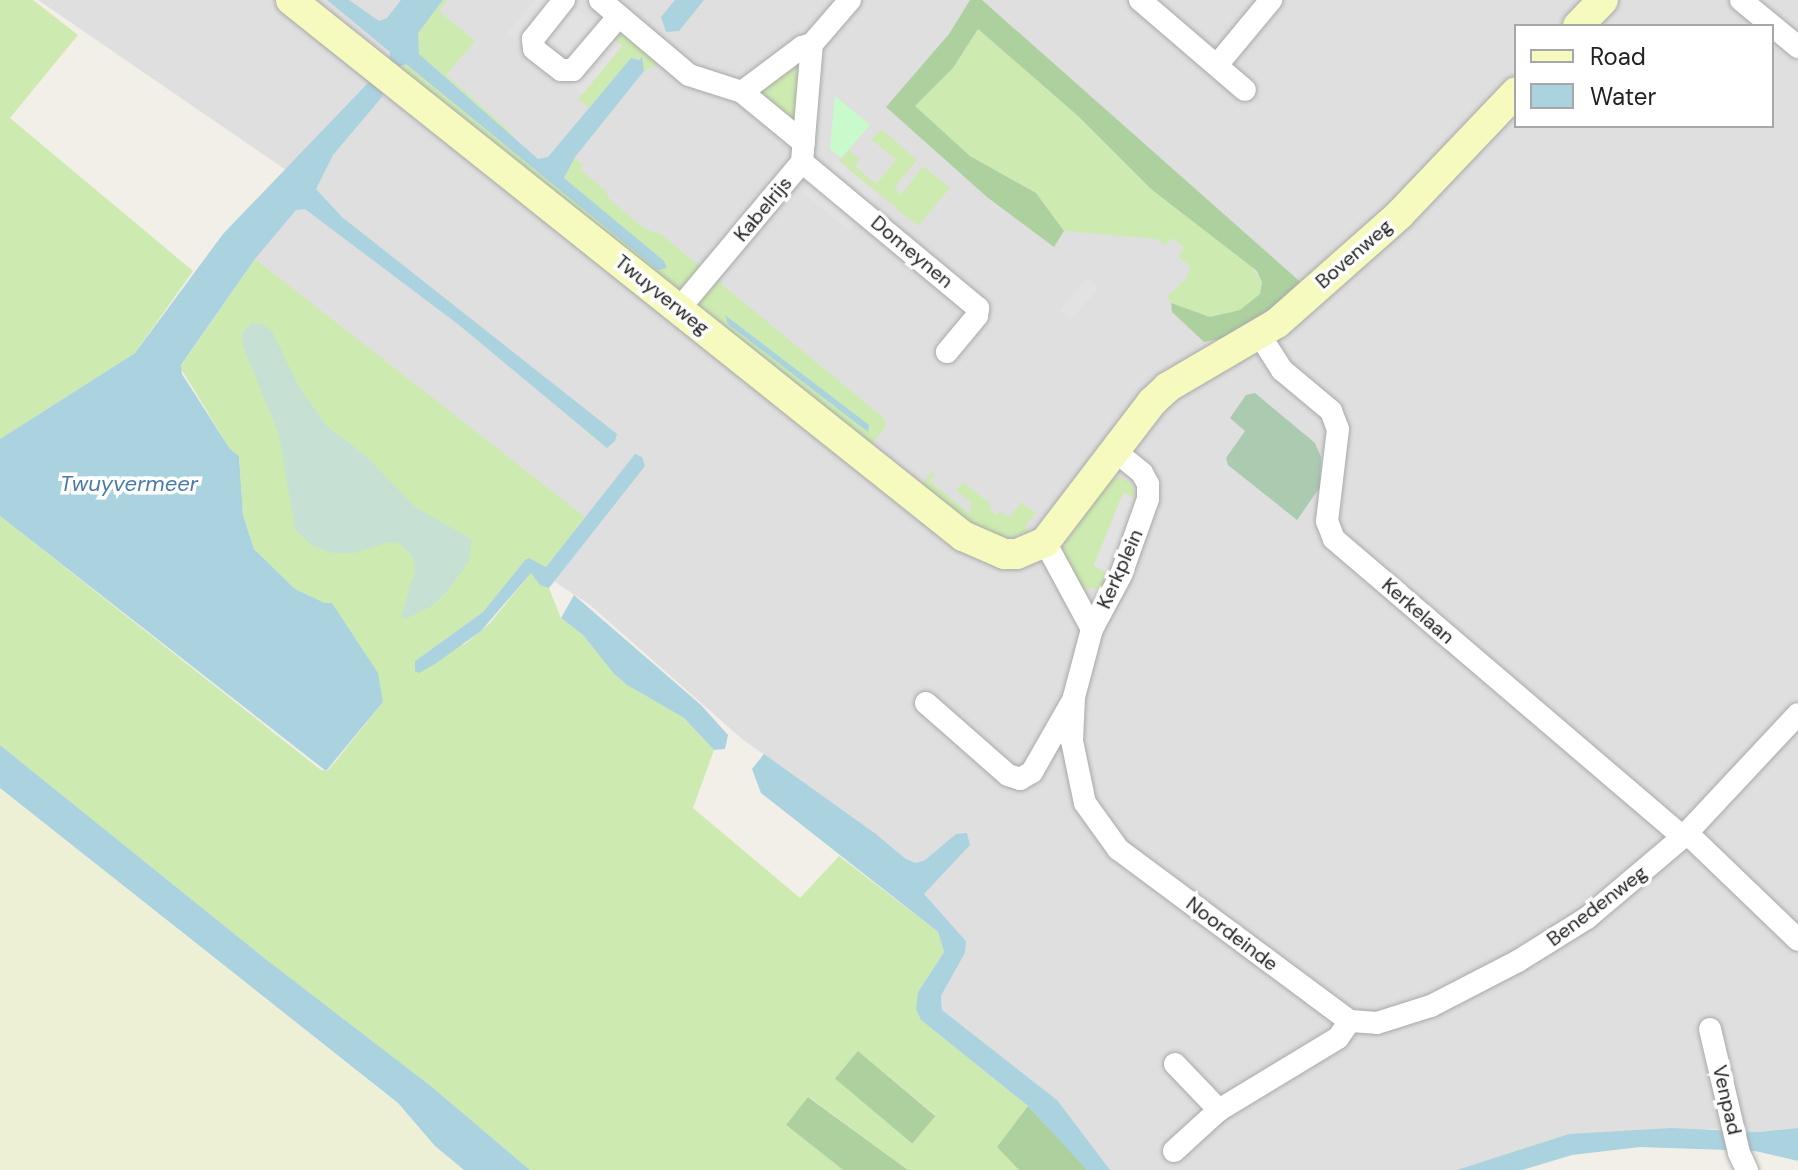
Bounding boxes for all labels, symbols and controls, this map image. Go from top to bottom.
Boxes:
legend [1514,24,1774,128]
text: Road [1590,41,1646,72]
text: Water [1590,81,1656,112]
street label: Kabelrijs [729,172,797,246]
street label: Domeynen [866,211,958,293]
street label: Bovenweg [1311,214,1397,294]
street label: Twuyverweg [610,250,714,340]
water label: Twuyvermeer [60,471,198,497]
street label: Kerkplein [1092,526,1148,612]
street label: Kerkelaan [1377,573,1459,649]
street label: Benedenweg [1542,861,1652,951]
street label: Noordeinde [1181,892,1283,976]
street label: Venpad [1707,1063,1747,1137]

